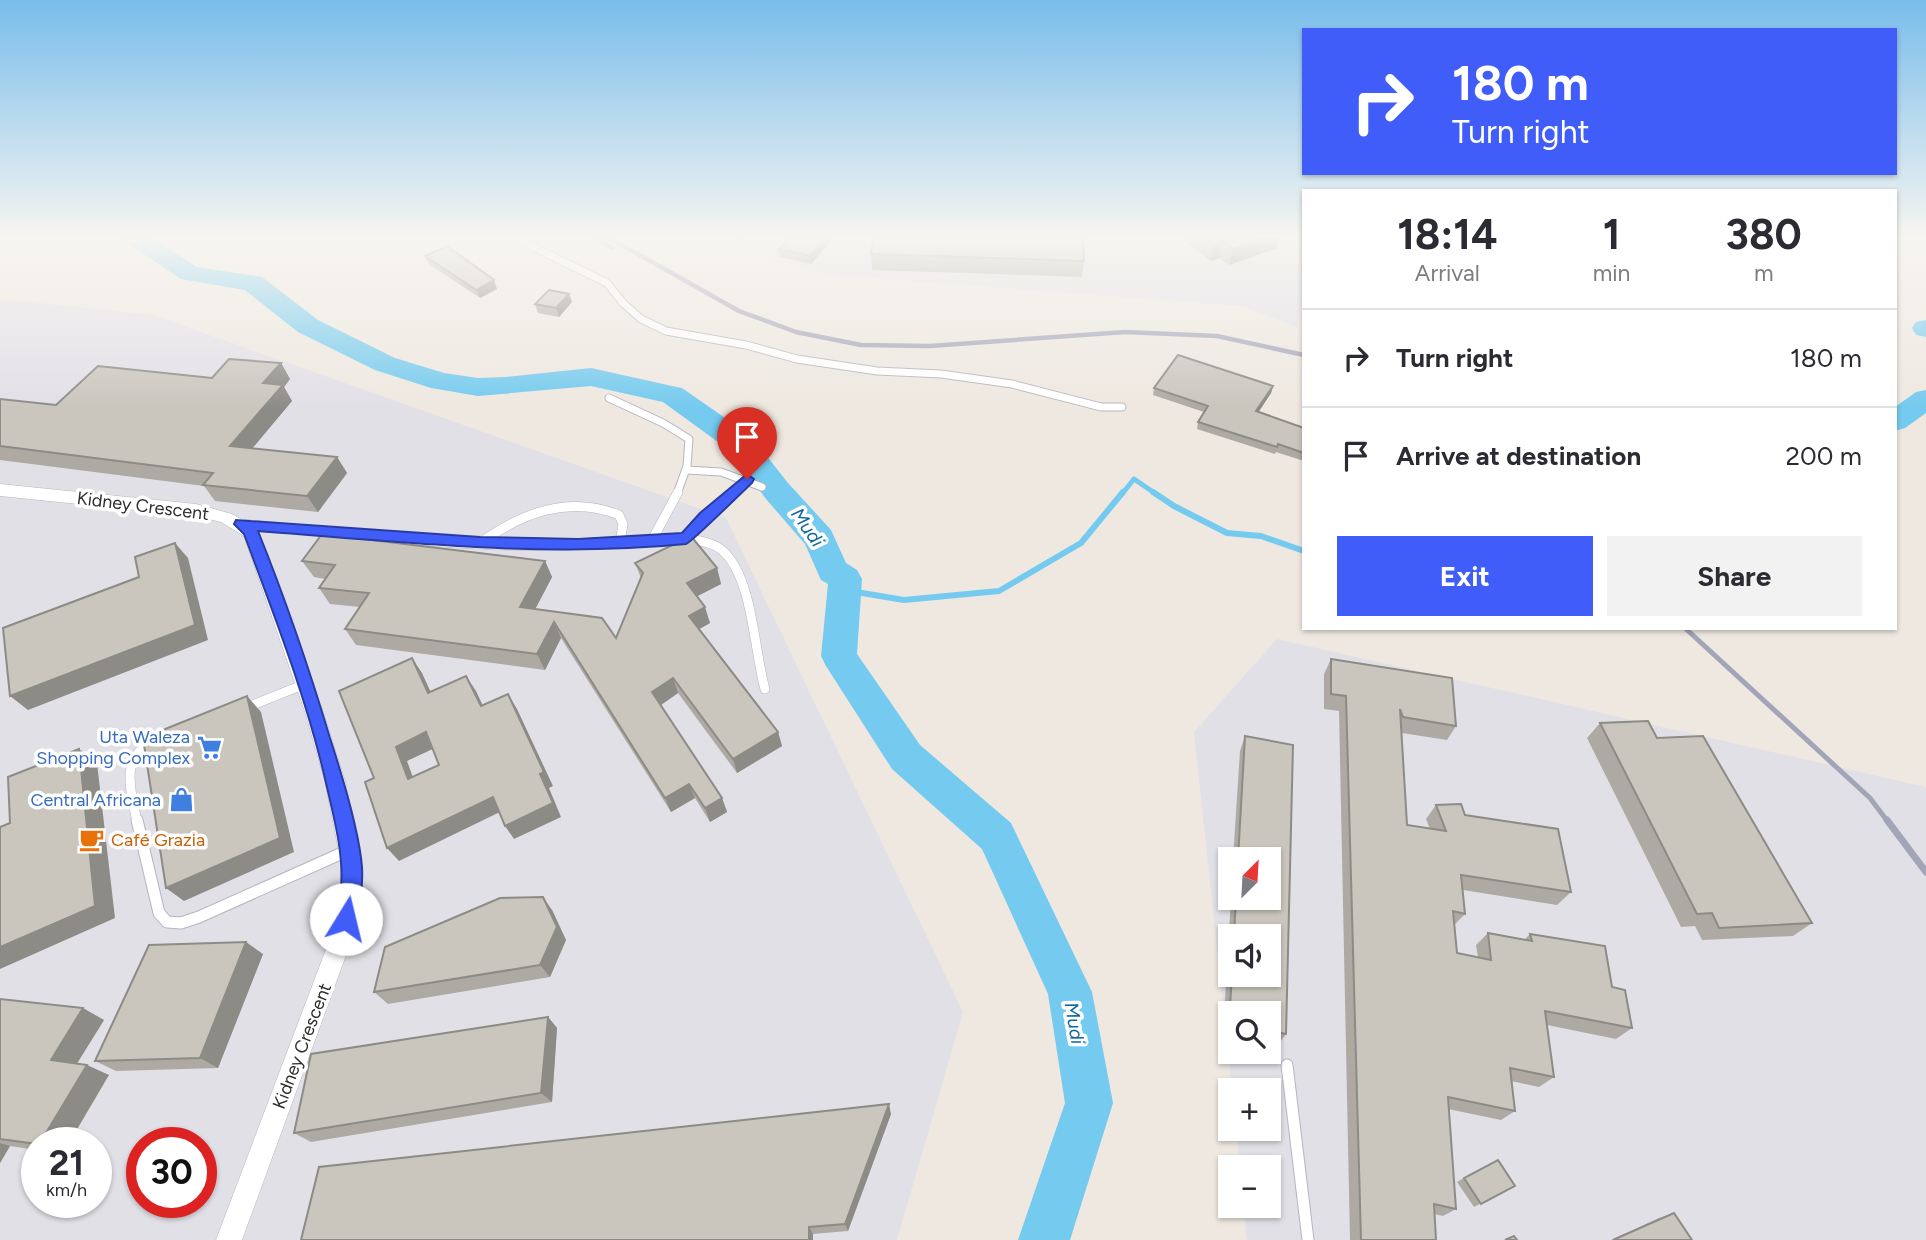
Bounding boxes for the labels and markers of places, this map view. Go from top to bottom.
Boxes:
pin [717,407,777,479]
place label: Uta Waleza Shopping Complex [36,726,190,769]
supermarket icon: Uta Waleza Shopping Complex [196,733,224,761]
shop icon: Central Africana [167,786,195,814]
place label: Central Africana [30,789,161,811]
cafe icon: Café Grazia [77,826,105,854]
place label: Café Grazia [111,829,205,851]

